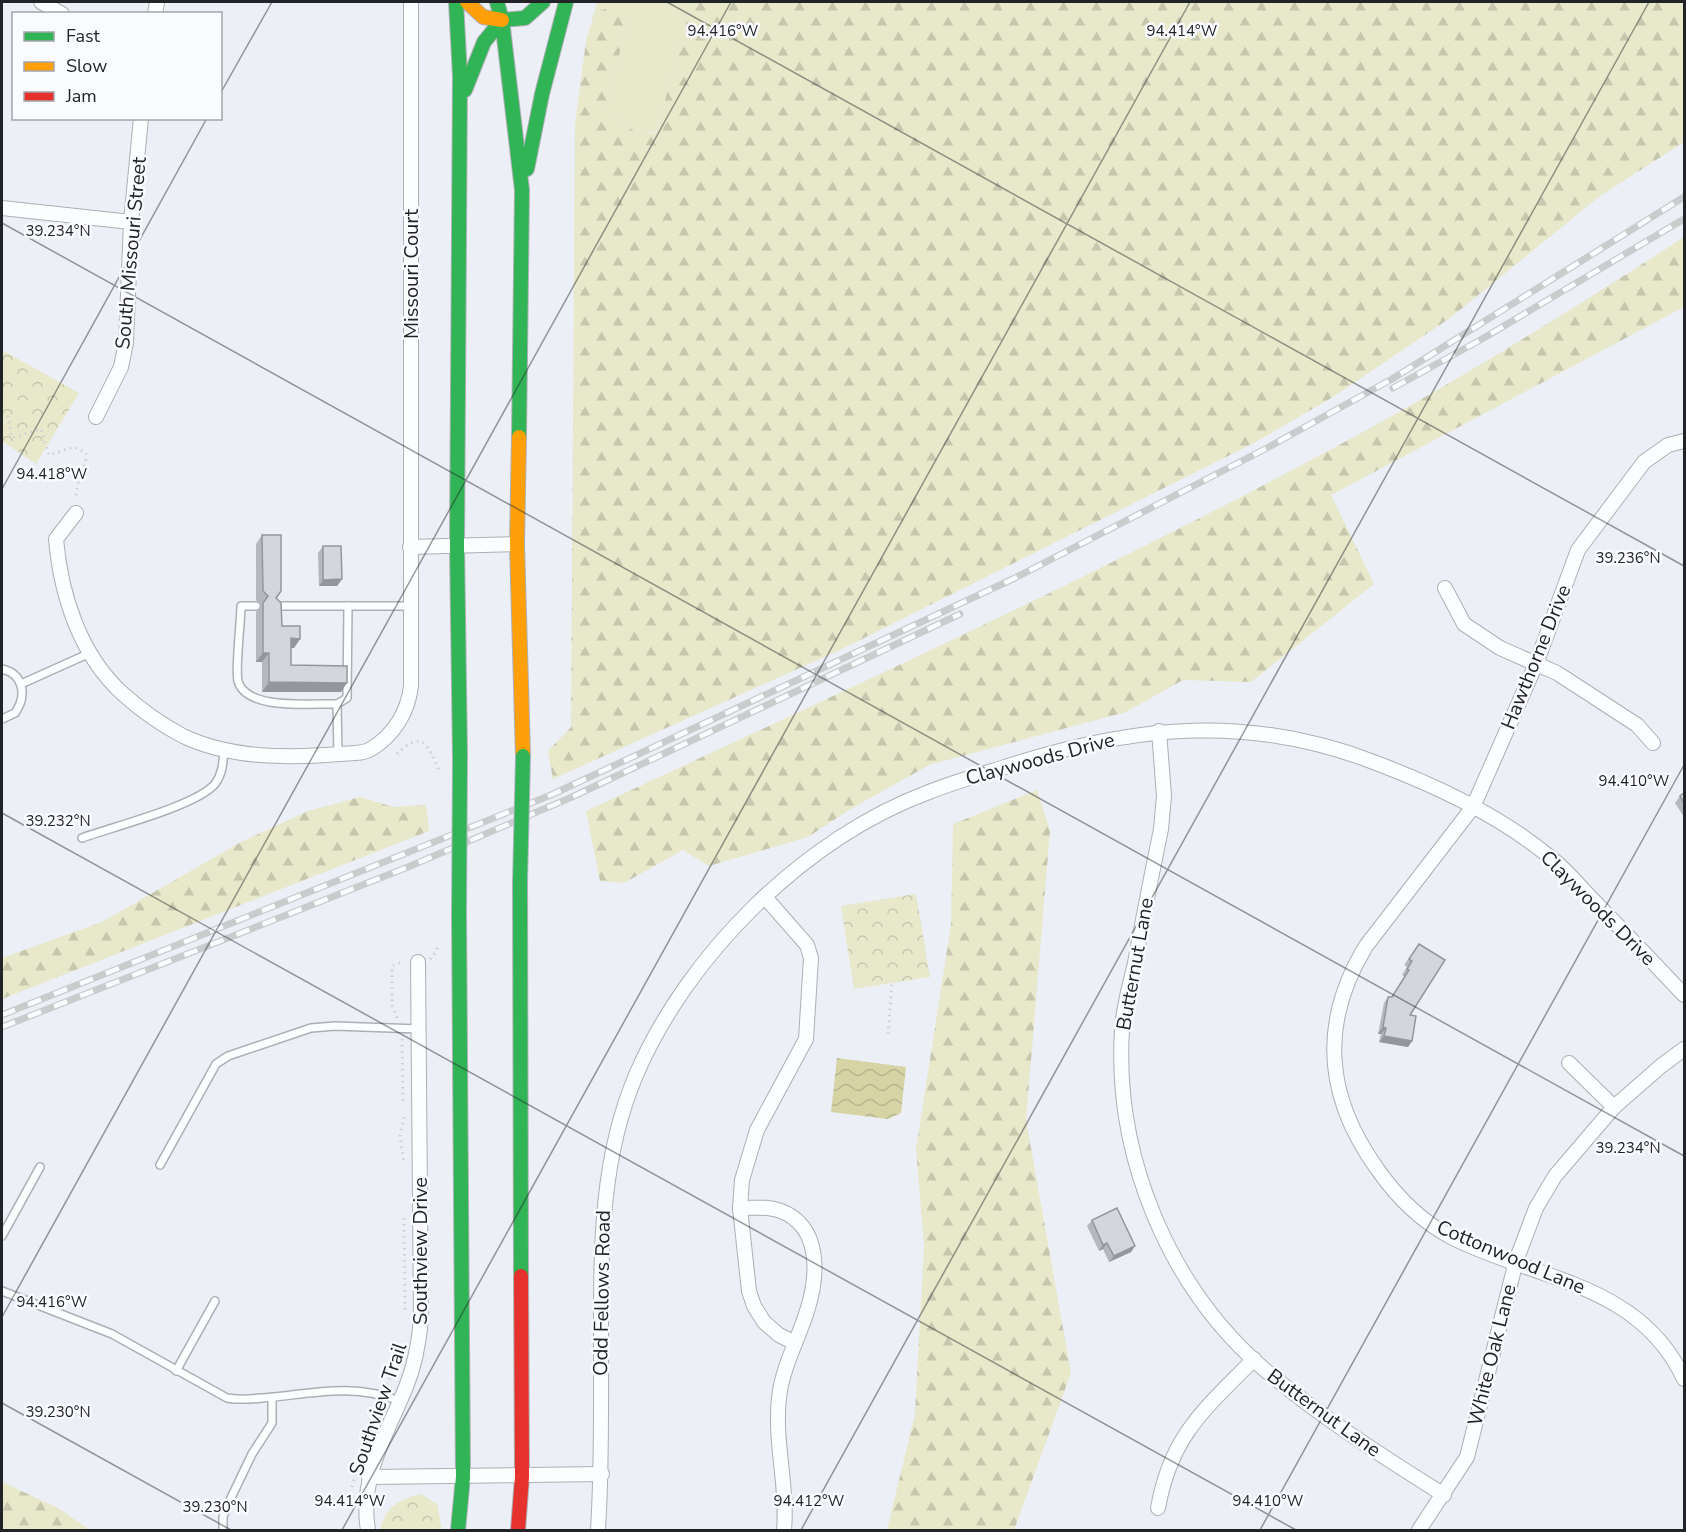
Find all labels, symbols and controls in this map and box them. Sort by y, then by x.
legend [12,12,222,120]
text: 94.416°W [688,21,759,41]
text: 94.414°W [1147,21,1218,41]
text: Fast [66,24,101,48]
text: Slow [66,54,107,78]
text: Jam [65,84,97,108]
street label: South Missouri Street [109,155,153,350]
street label: Missouri Court [398,208,425,339]
text: 39.234°N [25,221,91,241]
text: 94.418°W [17,464,88,484]
text: 39.236°N [1595,548,1661,568]
street label: Hawthorne Drive [1495,581,1577,733]
street label: Claywoods Drive [962,726,1118,792]
text: 94.410°W [1599,771,1670,791]
text: 39.232°N [25,811,91,831]
street label: Claywoods Drive [1534,844,1662,972]
street label: Butternut Lane [1110,895,1160,1033]
text: 39.234°N [1595,1138,1661,1158]
street label: Southview Drive [407,1177,434,1325]
street label: Odd Fellows Road [587,1210,617,1376]
street label: Cottonwood Lane [1433,1214,1589,1300]
street label: White Oak Lane [1461,1281,1523,1429]
text: 94.416°W [17,1292,88,1312]
street label: Southview Trail [343,1339,413,1479]
street label: Butternut Lane [1262,1363,1386,1463]
text: 39.230°N [25,1402,91,1422]
text: 94.414°W [315,1491,386,1511]
text: 94.412°W [774,1491,845,1511]
text: 94.410°W [1233,1491,1304,1511]
text: 39.230°N [182,1497,248,1517]

